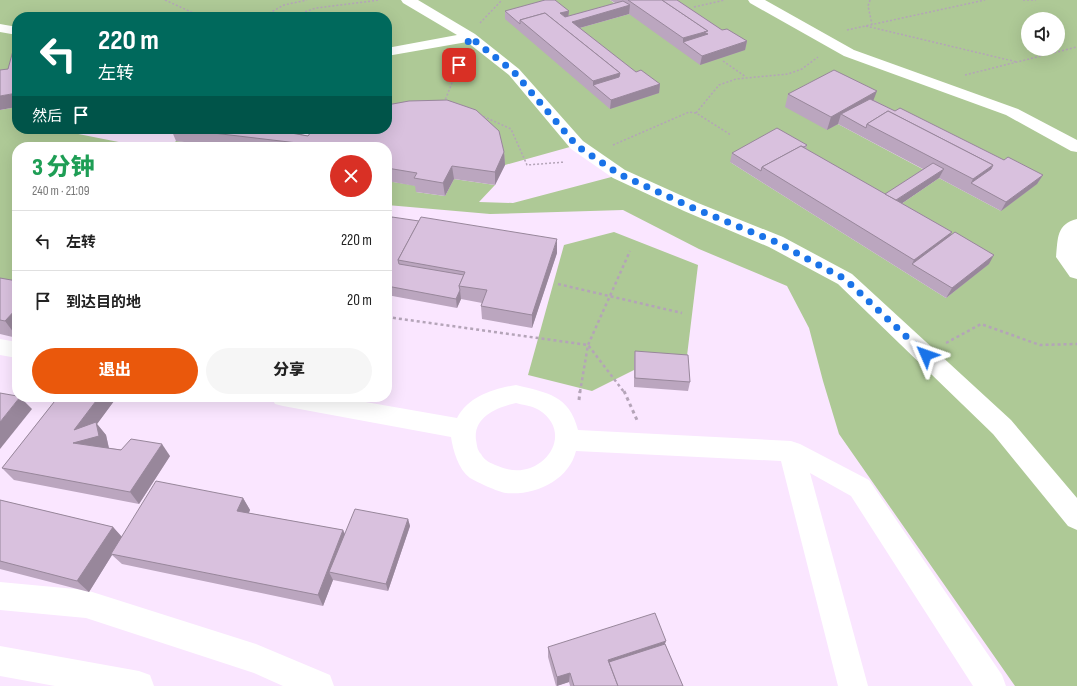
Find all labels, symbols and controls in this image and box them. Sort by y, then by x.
map controls [1021,12,1065,56]
button: sound [1021,12,1065,56]
text: 220 m [98,24,159,57]
icon: left [32,28,84,80]
pin [442,48,476,82]
icon: arrive [448,54,470,76]
text: 左转 [98,63,134,84]
icon: arrive [70,104,92,126]
text: 然后 [32,107,62,126]
text: 3 分钟 [32,153,95,182]
button: close [330,155,372,197]
text: 240 m · 21:09 [32,183,90,199]
icon: left [32,230,54,252]
text: 220 m [341,231,372,250]
text: 左转 [66,233,96,252]
icon: arrive [32,290,54,312]
text: 20 m [347,291,372,310]
text: 到达目的地 [66,293,141,312]
position arrow [905,334,947,376]
button: 退出 [32,348,198,394]
button: 分享 [206,348,372,394]

